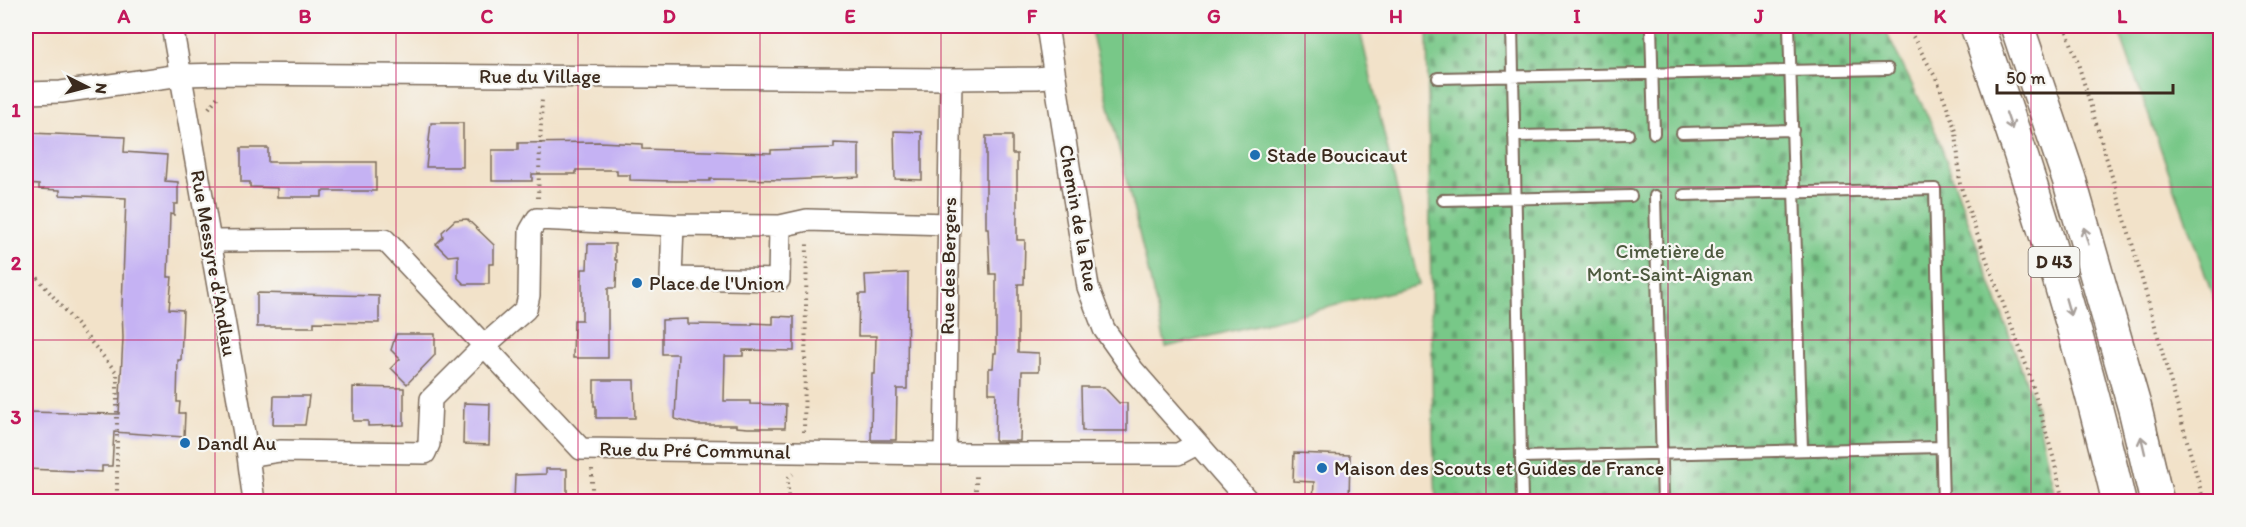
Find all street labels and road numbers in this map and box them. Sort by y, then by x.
street label: Rue du Village [479,64,601,88]
street label: Chemin de la Rue [1054,143,1104,293]
street label: Rue Messyre d'Andlau [186,168,242,358]
street label: Rue des Bergers [935,197,961,335]
road number: D 43 [2028,247,2080,277]
street label: Rue du Pré Communal [599,436,791,464]

